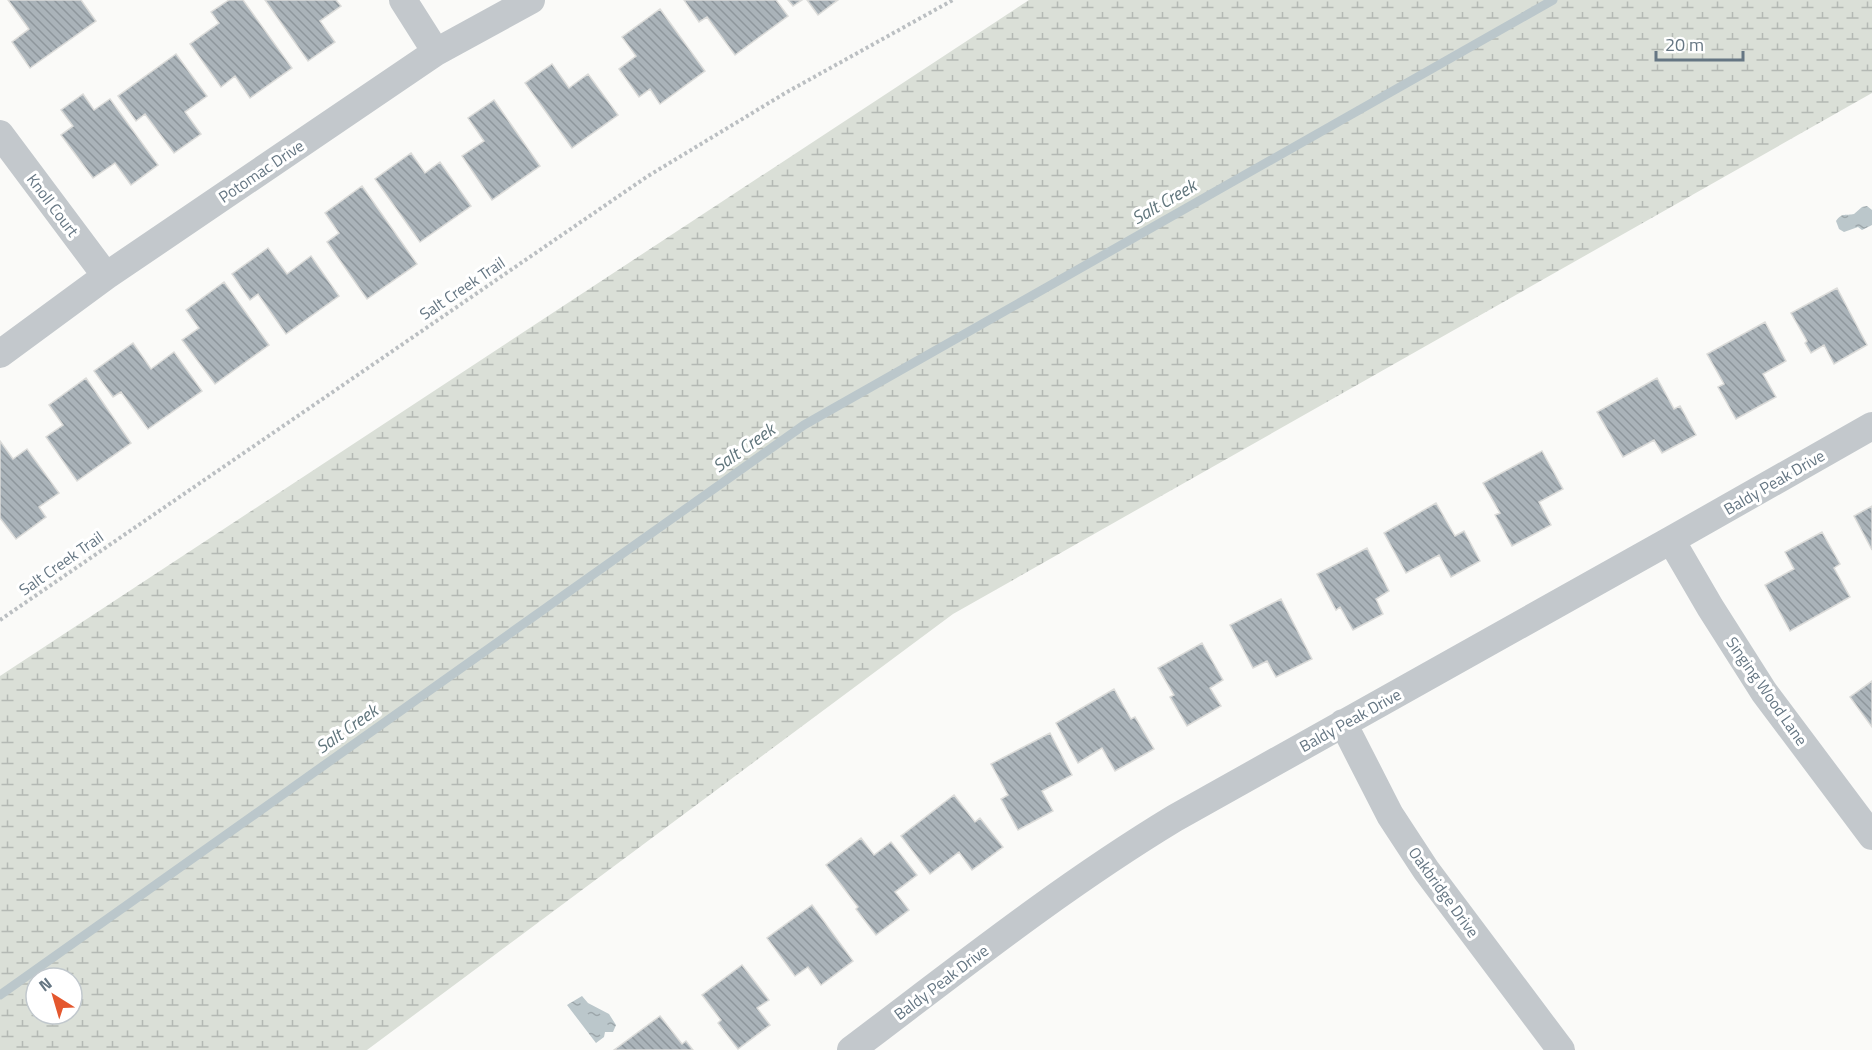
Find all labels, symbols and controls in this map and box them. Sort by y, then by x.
scale bar [1656,24,1743,62]
text: 20 m [1665,31,1704,58]
street label: Potomac Drive [213,133,309,209]
street label: Knoll Court [21,168,85,242]
water label: Salt Creek [1126,171,1203,231]
street label: Salt Creek Trail [414,250,510,326]
water label: Salt Creek [707,415,782,479]
street label: Baldy Peak Drive [1719,443,1829,521]
street label: Salt Creek Trail [14,525,108,601]
street label: Singing Wood Lane [1720,632,1814,750]
street label: Baldy Peak Drive [1295,682,1405,758]
water label: Salt Creek [310,696,385,760]
street label: Oakbridge Drive [1403,842,1485,942]
street label: Baldy Peak Drive [889,938,993,1026]
north arrow [24,966,84,1026]
text: N [33,971,57,997]

